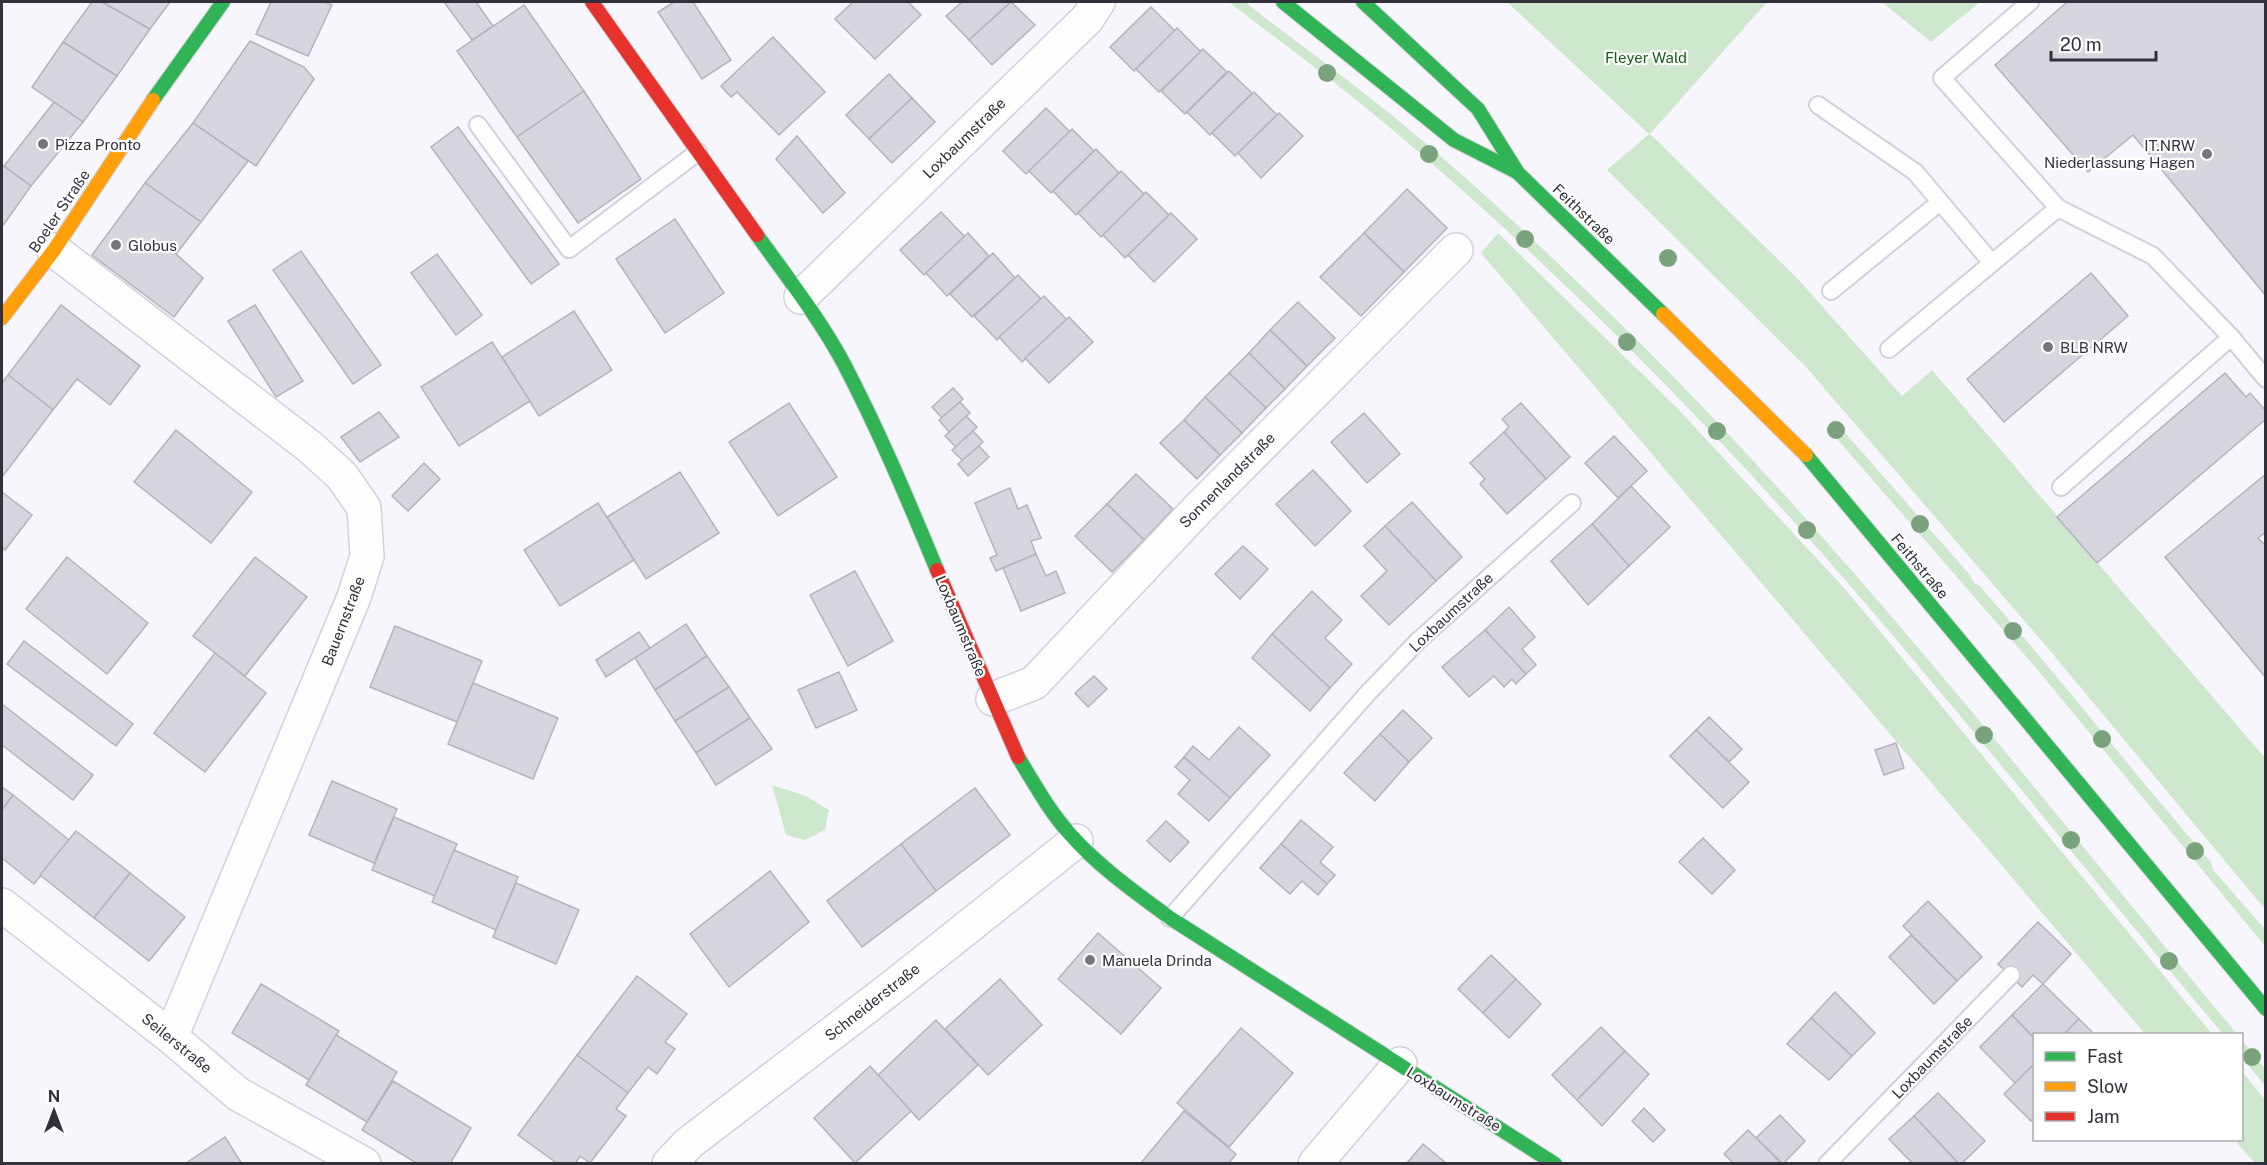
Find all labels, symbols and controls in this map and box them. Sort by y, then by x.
scale bar [2051,24,2156,62]
text: 20 m [2060,34,2102,55]
park label: Fleyer Wald [1605,49,1687,66]
street label: Loxbaumstraße [919,94,1009,182]
place label: Pizza Pronto [55,136,141,153]
marker: Pizza Pronto [36,137,50,151]
place label: IT.NRW Niederlassung Hagen [2044,137,2195,171]
marker: IT.NRW Niederlassung Hagen [2200,147,2214,161]
street label: Boeler Straße [25,166,93,256]
street label: Feithstraße [1549,180,1619,248]
place label: Globus [128,237,177,254]
marker: Globus [109,238,123,252]
place label: BLB NRW [2060,339,2128,356]
marker: BLB NRW [2041,340,2055,354]
street label: Sonnenlandstraße [1176,429,1278,531]
street label: Feithstraße [1888,530,1952,602]
street label: Loxbaumstraße [1406,569,1496,655]
street label: Loxbaumstraße [932,573,990,679]
street label: Bauernstraße [318,574,368,668]
place label: Manuela Drinda [1102,952,1212,969]
marker: Manuela Drinda [1083,953,1097,967]
street label: Schneiderstraße [821,960,923,1044]
street label: Seilerstraße [138,1010,216,1076]
street label: Loxbaumstraße [1888,1012,1976,1102]
legend [2033,1033,2243,1141]
text: Fast [2087,1046,2123,1067]
street label: Loxbaumstraße [1404,1063,1504,1135]
text: Slow [2087,1076,2128,1097]
north arrow [24,1081,84,1141]
text: N [48,1087,60,1106]
text: Jam [2087,1106,2120,1127]

